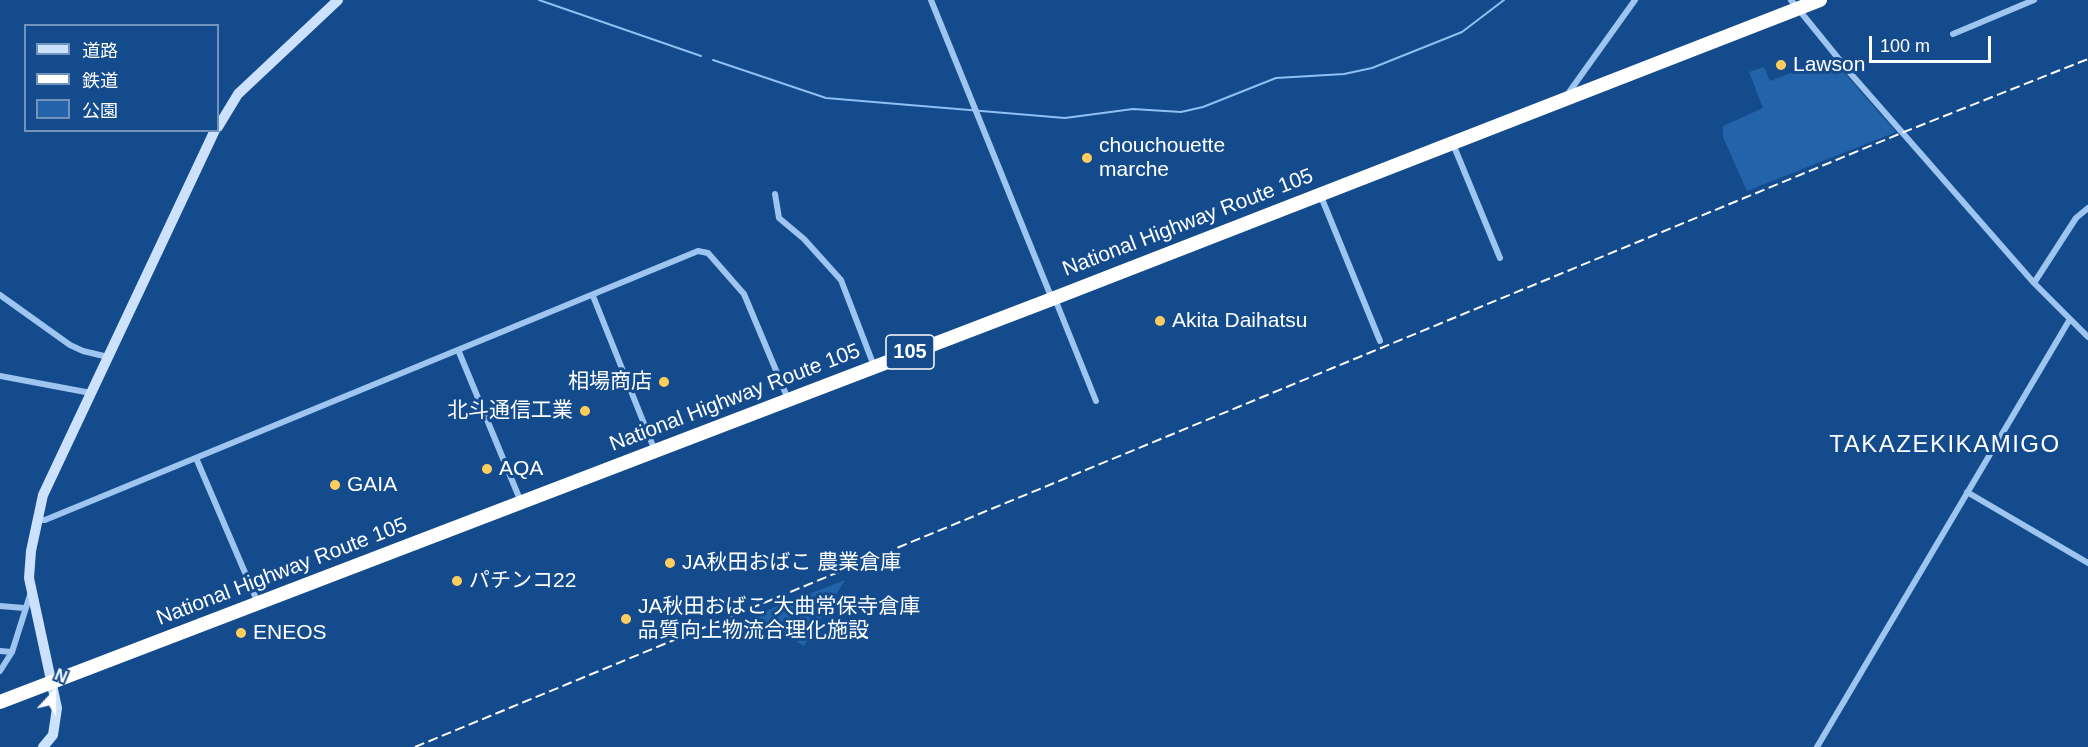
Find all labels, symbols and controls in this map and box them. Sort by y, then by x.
legend [24,24,219,132]
scale bar [1872,24,1994,62]
text: 100 m [1880,36,1930,56]
text: 道路 [82,41,118,61]
place label: Lawson [1793,52,1865,78]
marker: Lawson [1774,58,1788,72]
text: 鉄道 [82,71,118,91]
text: 公園 [82,101,118,121]
place label: chouchouette marche [1099,133,1225,183]
marker: chouchouette marche [1080,151,1094,165]
street label: National Highway Route 105 [1059,164,1317,282]
place label: Akita Daihatsu [1172,308,1307,334]
marker: Akita Daihatsu [1153,314,1167,328]
road number: 105 [886,335,934,369]
street label: National Highway Route 105 [606,339,864,457]
place label: 相場商店 [568,369,652,395]
marker: 相場商店 [657,375,671,389]
place label: 北斗通信工業 [447,398,573,424]
marker: 北斗通信工業 [578,404,592,418]
district label: TAKAZEKIKAMIGO [1829,431,2061,459]
place label: AQA [499,456,543,482]
marker: AQA [480,462,494,476]
place label: GAIA [347,472,397,498]
marker: GAIA [328,478,342,492]
street label: National Highway Route 105 [153,513,411,631]
place label: JA秋田おばこ 農業倉庫 [682,550,901,576]
marker: JA秋田おばこ 農業倉庫 [663,556,677,570]
place label: パチンコ22 [469,568,576,594]
marker: パチンコ22 [450,574,464,588]
place label: JA秋田おばこ 大曲常保寺倉庫 品質向上物流合理化施設 [638,594,920,644]
marker: JA秋田おばこ 大曲常保寺倉庫 品質向上物流合理化施設 [619,612,633,626]
place label: ENEOS [253,620,327,646]
marker: ENEOS [234,626,248,640]
north arrow [24,663,84,723]
text: N [52,666,69,686]

